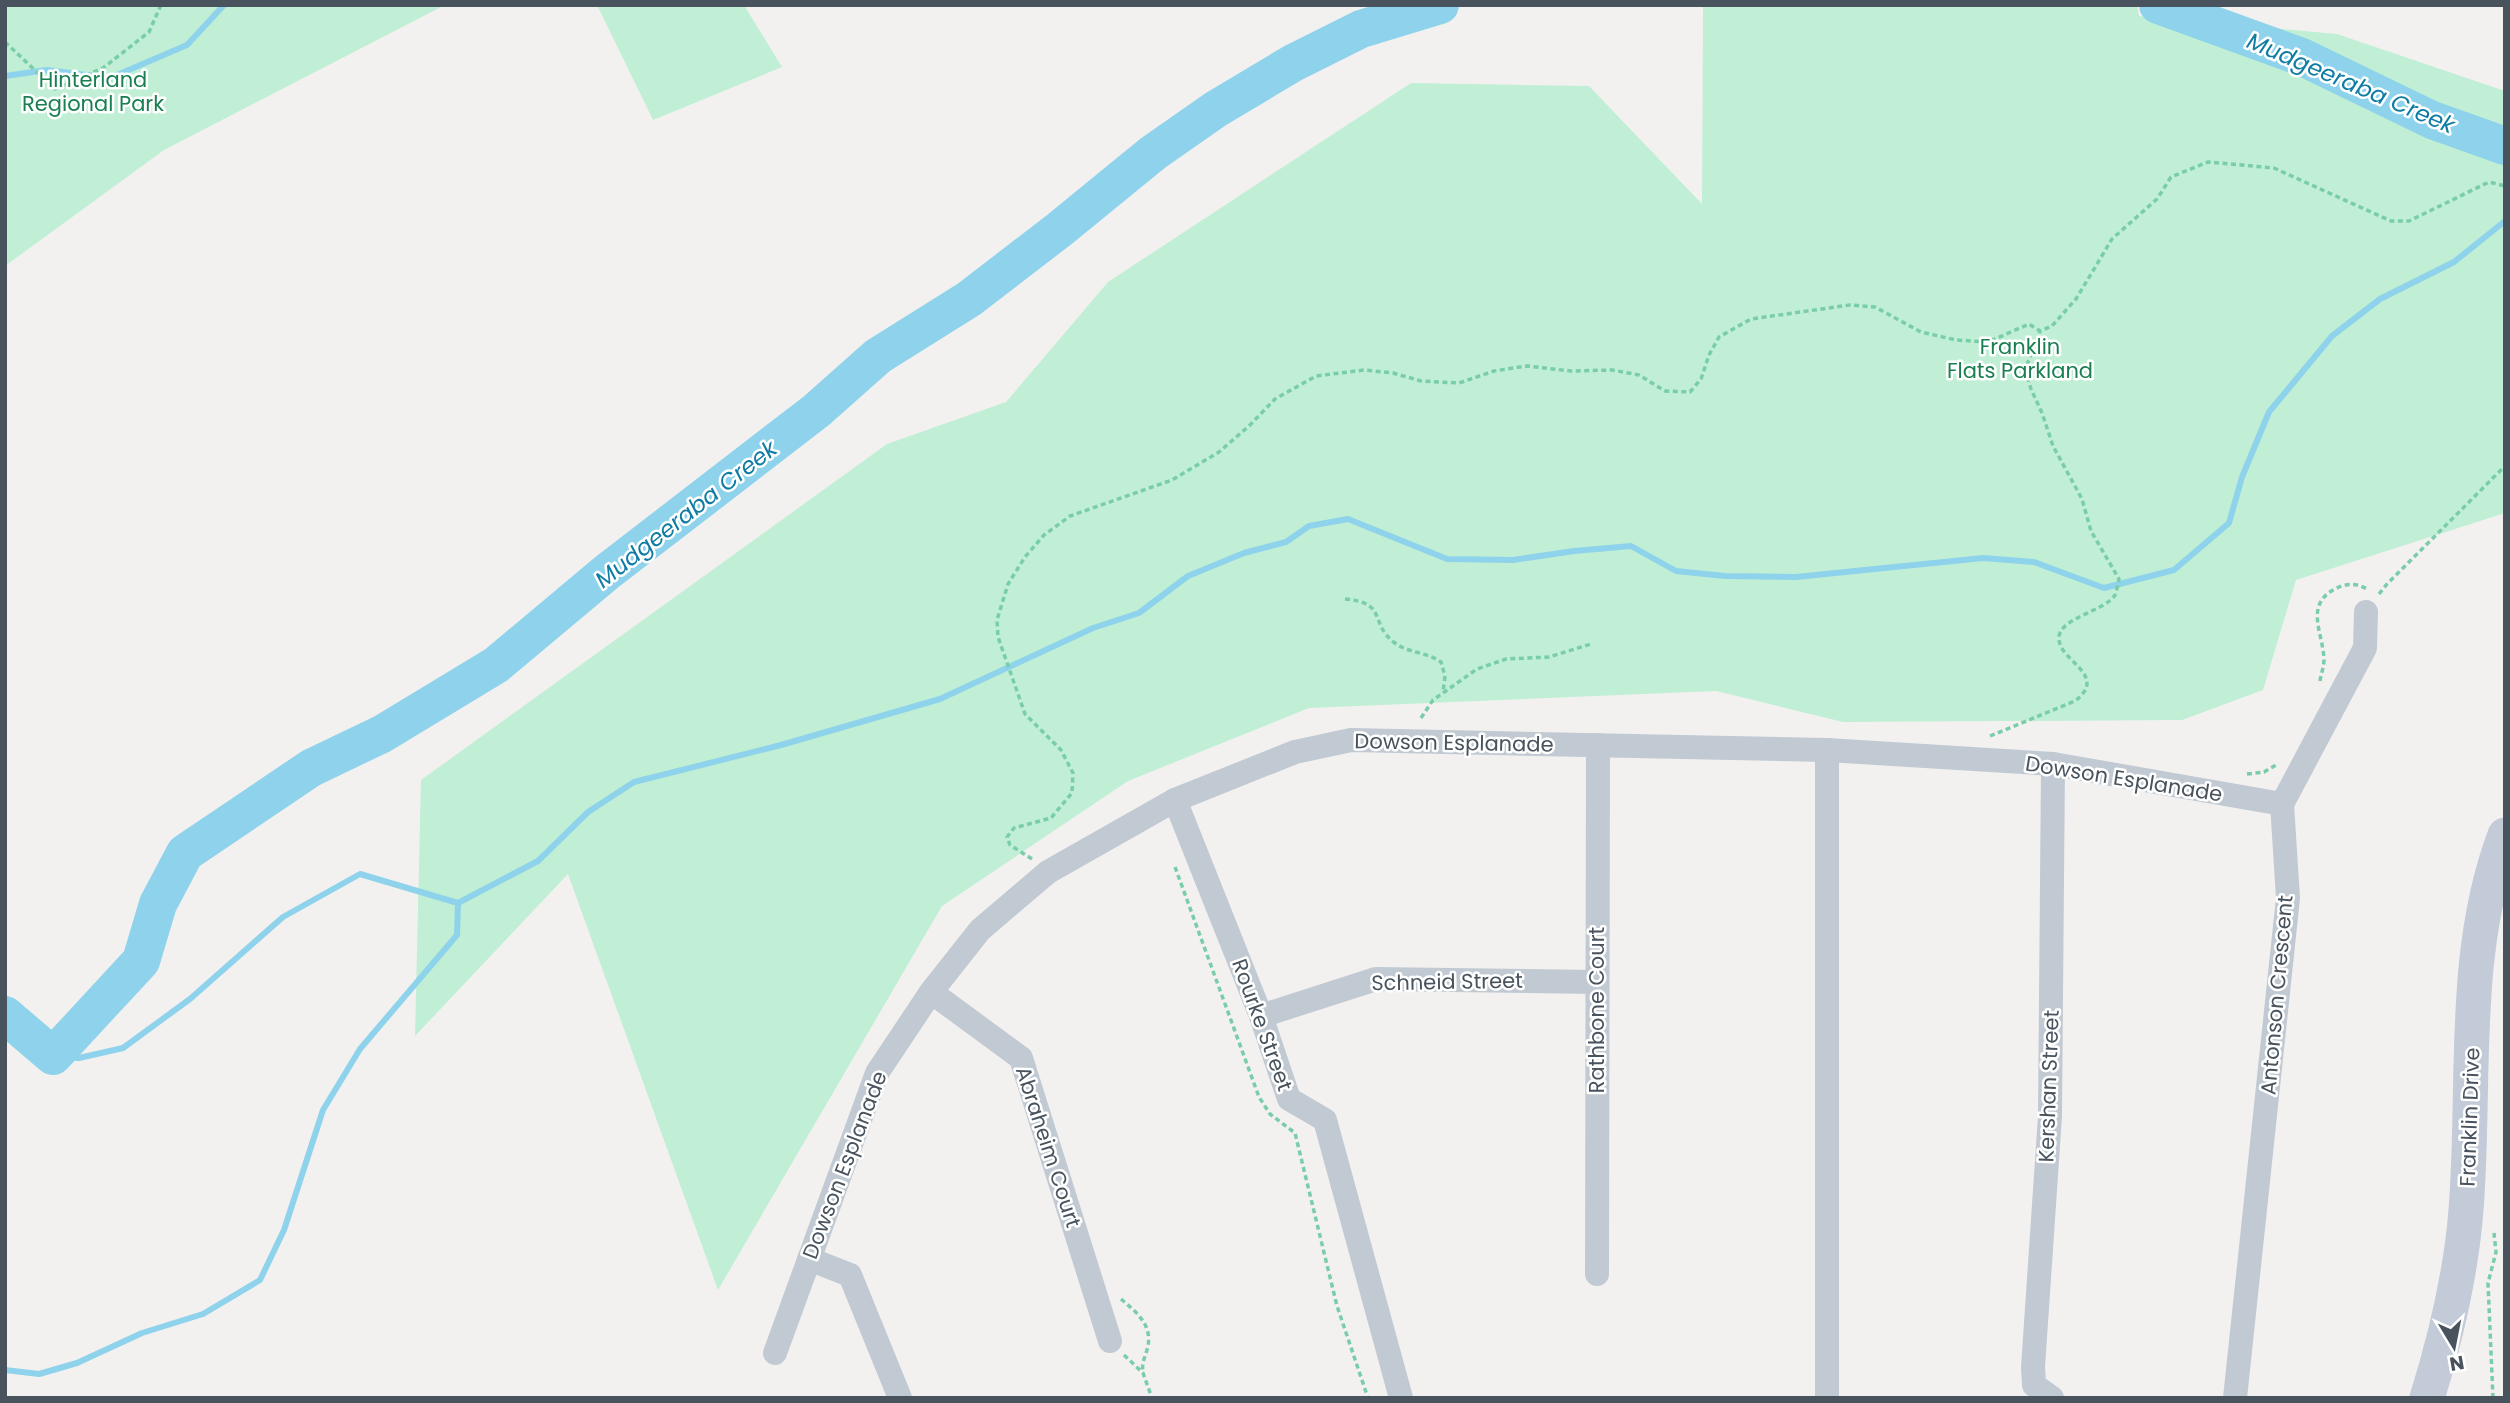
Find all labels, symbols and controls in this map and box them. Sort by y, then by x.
water label: Mudgeeraba Creek [2242,25,2461,142]
park label: Hinterland Regional Park [22,65,164,118]
park label: Franklin Flats Parkland [1947,332,2093,385]
water label: Mudgeeraba Creek [588,432,785,595]
street label: Dowson Esplanade [1354,726,1554,759]
street label: Dowson Esplanade [2023,749,2225,808]
street label: Antonson Crescent [2253,894,2300,1096]
street label: Rathbone Court [1582,927,1611,1093]
street label: Rourke Street [1225,955,1300,1095]
street label: Schneid Street [1371,966,1523,997]
street label: Kershan Street [2031,1009,2066,1163]
street label: Franklin Drive [2453,1047,2486,1187]
street label: Abraheim Court [1009,1063,1088,1231]
street label: Dowson Esplanade [795,1067,894,1263]
north arrow [2419,1312,2489,1382]
text: N [2447,1349,2466,1378]

